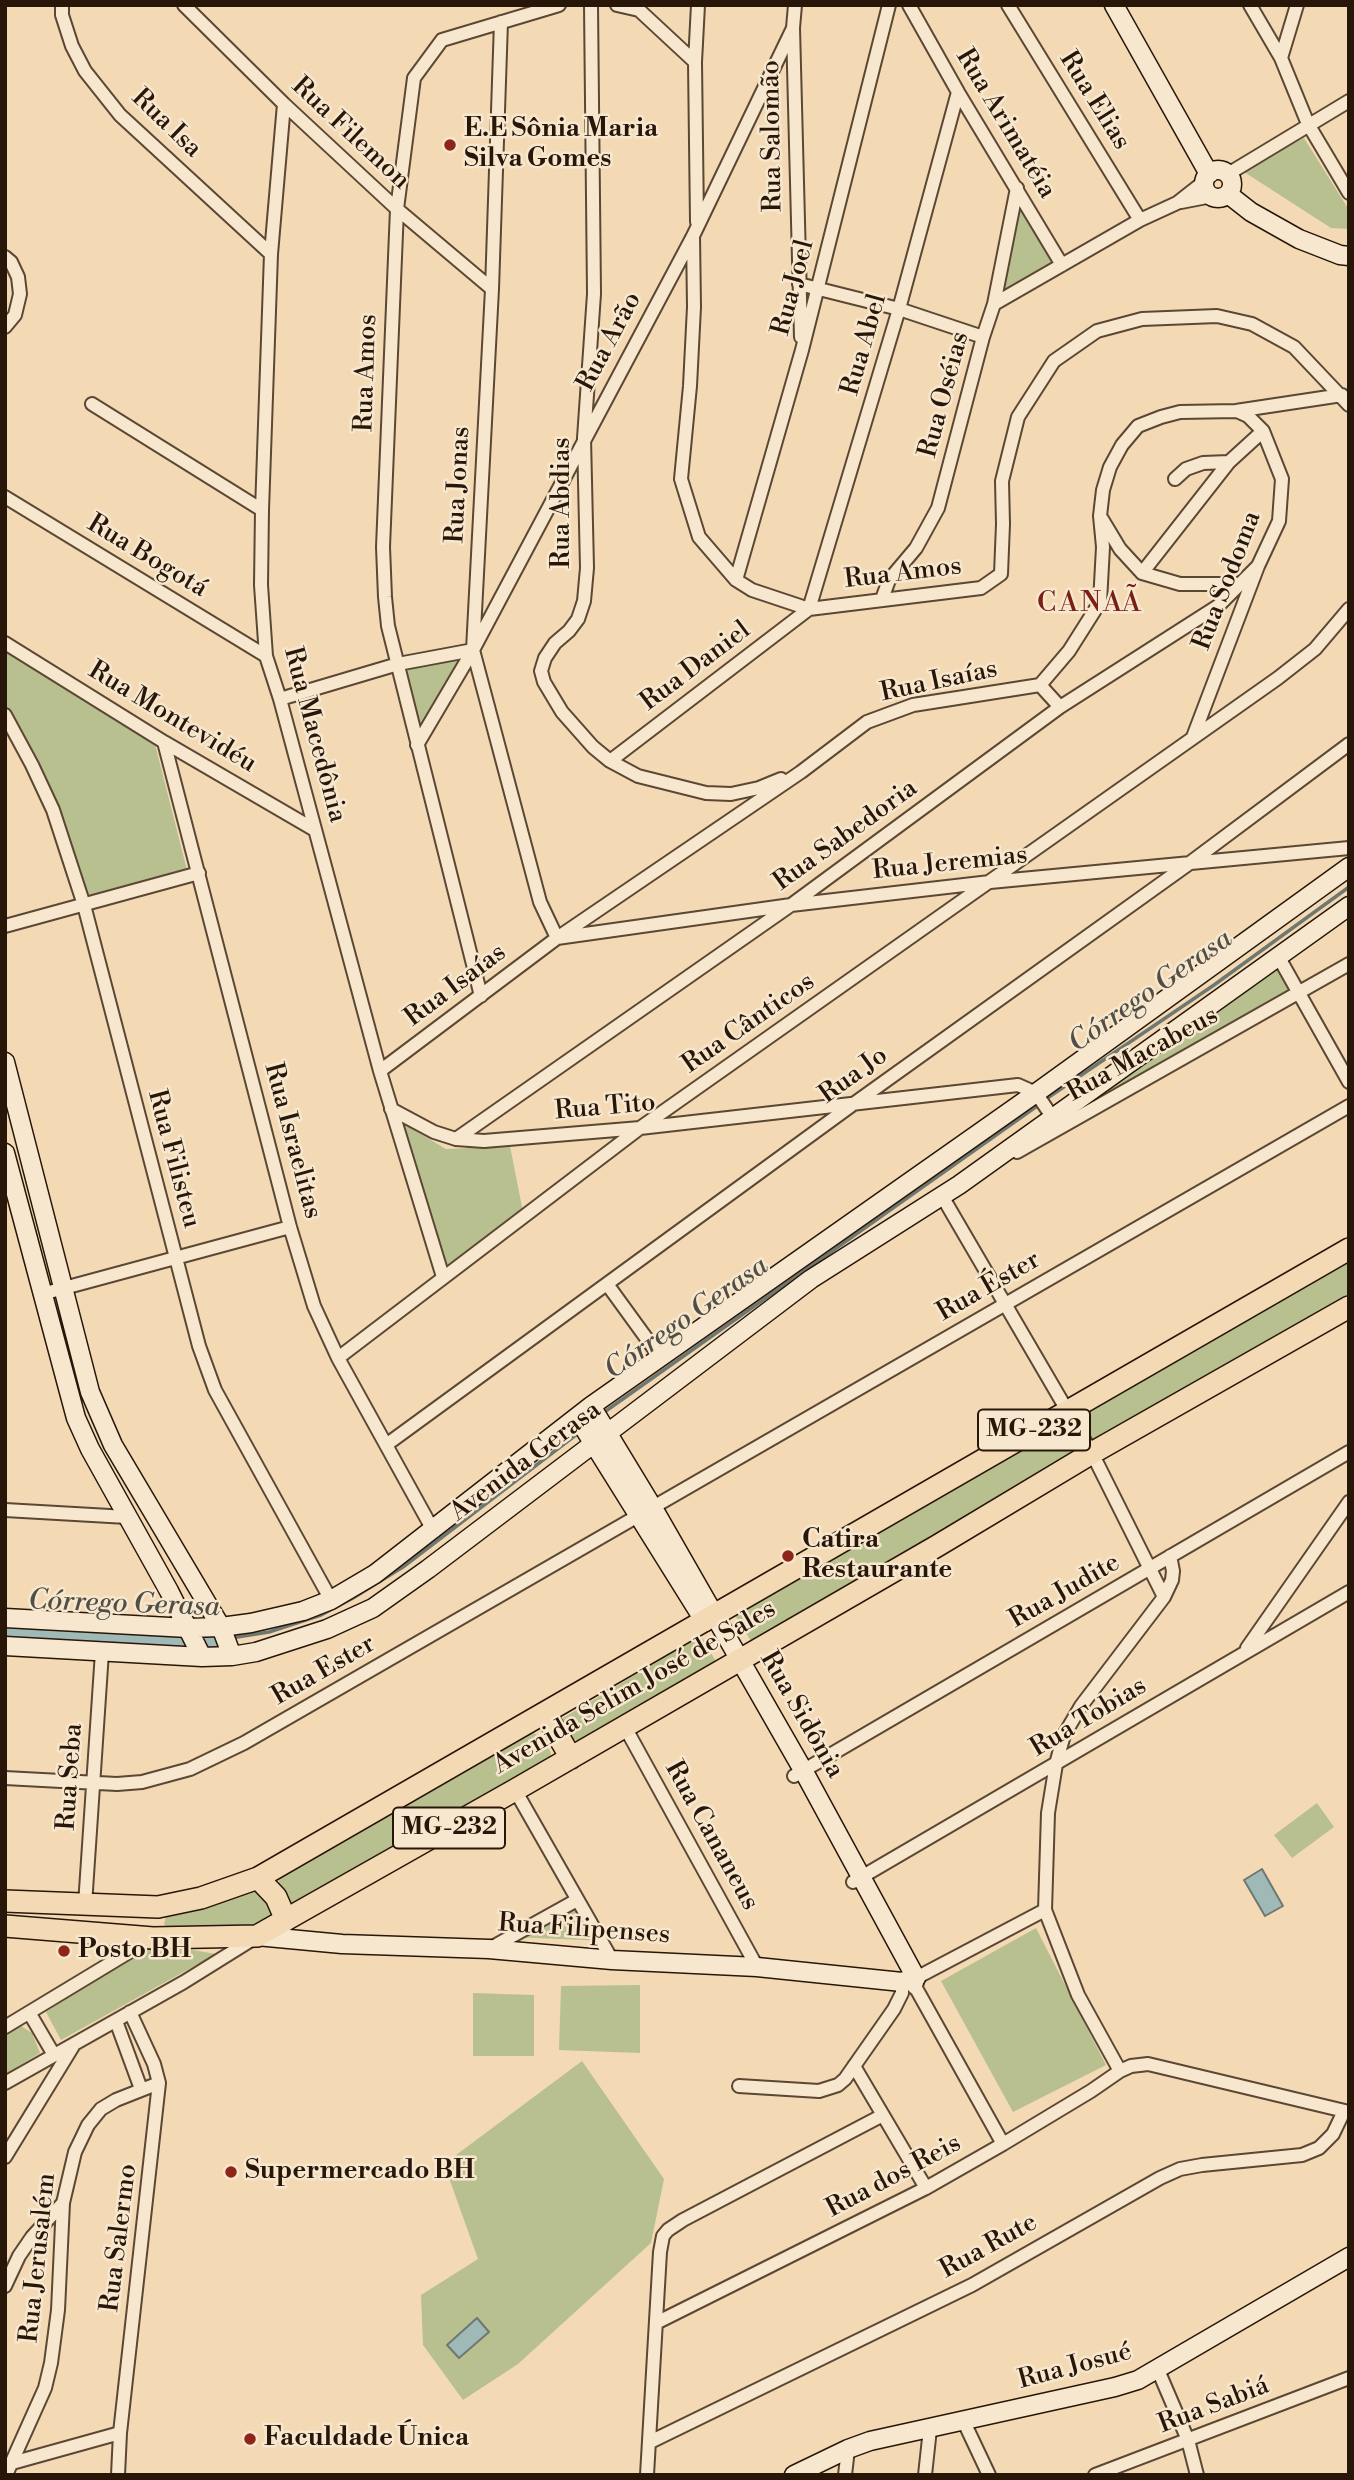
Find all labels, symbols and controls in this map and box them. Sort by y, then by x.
street label: Rua Arimatéia [948,43,1062,205]
street label: Rua Elias [1052,46,1136,156]
street label: Rua Salomão [756,60,790,212]
street label: Rua Filemon [284,71,416,197]
street label: Rua Isa [124,83,208,165]
place label: E.E Sônia Maria Silva Gomes [464,114,658,176]
marker: E.E Sônia Maria Silva Gomes [442,137,458,153]
street label: Rua Joel [766,237,822,339]
street label: Rua Arão [571,287,649,397]
street label: Rua Abel [836,291,894,399]
street label: Rua Amos [349,314,385,432]
street label: Rua Oséias [913,329,977,461]
street label: Rua Jonas [440,426,478,544]
street label: Rua Abdias [547,437,579,569]
street label: Rua Sodoma [1187,507,1269,655]
street label: Rua Bogotá [81,509,213,605]
street label: Rua Amos [843,551,963,597]
district label: CANAÃ [1038,587,1142,621]
street label: Rua Daniel [635,616,757,718]
street label: Rua Macedônia [276,644,352,826]
street label: Rua Isaías [878,654,1000,710]
street label: Rua Montevidéu [82,656,262,780]
street label: Rua Sabedoria [768,773,924,899]
street label: Rua Jeremias [871,840,1029,888]
water label: Córrego Gerasa [1063,923,1239,1061]
street label: Rua Isaías [399,938,513,1034]
street label: Rua Cânticos [677,967,821,1081]
street label: Rua Macabeus [1062,1001,1224,1109]
street label: Rua Jo [814,1041,894,1111]
street label: Rua Israelitas [256,1060,328,1222]
street label: Rua Filisteu [140,1087,206,1231]
street label: Rua Tito [553,1088,657,1128]
street label: Rua Éster [932,1245,1046,1329]
water label: Córrego Gerasa [599,1250,775,1388]
street label: Avenida Gerasa [444,1395,608,1529]
road number: MG-232 [978,1410,1090,1450]
place label: Catira Restaurante [802,1525,952,1586]
marker: Catira Restaurante [780,1548,796,1564]
street label: Rua Judite [1004,1548,1126,1636]
water label: Córrego Gerasa [28,1585,220,1625]
street label: Avenida Selim José de Sales [488,1594,782,1782]
street label: Rua Ester [267,1629,381,1713]
street label: Rua Sidônia [752,1646,850,1784]
street label: Rua Tobias [1025,1671,1153,1765]
street label: Rua Seba [52,1722,90,1832]
street label: Rua Cananeus [657,1756,765,1916]
road number: MG-232 [393,1808,505,1849]
street label: Rua Filipenses [497,1908,671,1952]
place label: Posto BH [78,1935,191,1967]
marker: Posto BH [56,1943,72,1959]
street label: Rua dos Reis [821,2128,967,2226]
place label: Supermercado BH [245,2156,475,2188]
street label: Rua Salermo [95,2162,145,2314]
marker: Supermercado BH [223,2164,239,2180]
street label: Rua Jerusalém [15,2172,63,2344]
street label: Rua Rute [935,2208,1043,2286]
street label: Rua Josué [1015,2337,1135,2397]
street label: Rua Sabiá [1154,2371,1274,2441]
place label: Faculdade Única [264,2423,469,2455]
marker: Faculdade Única [242,2431,258,2447]

